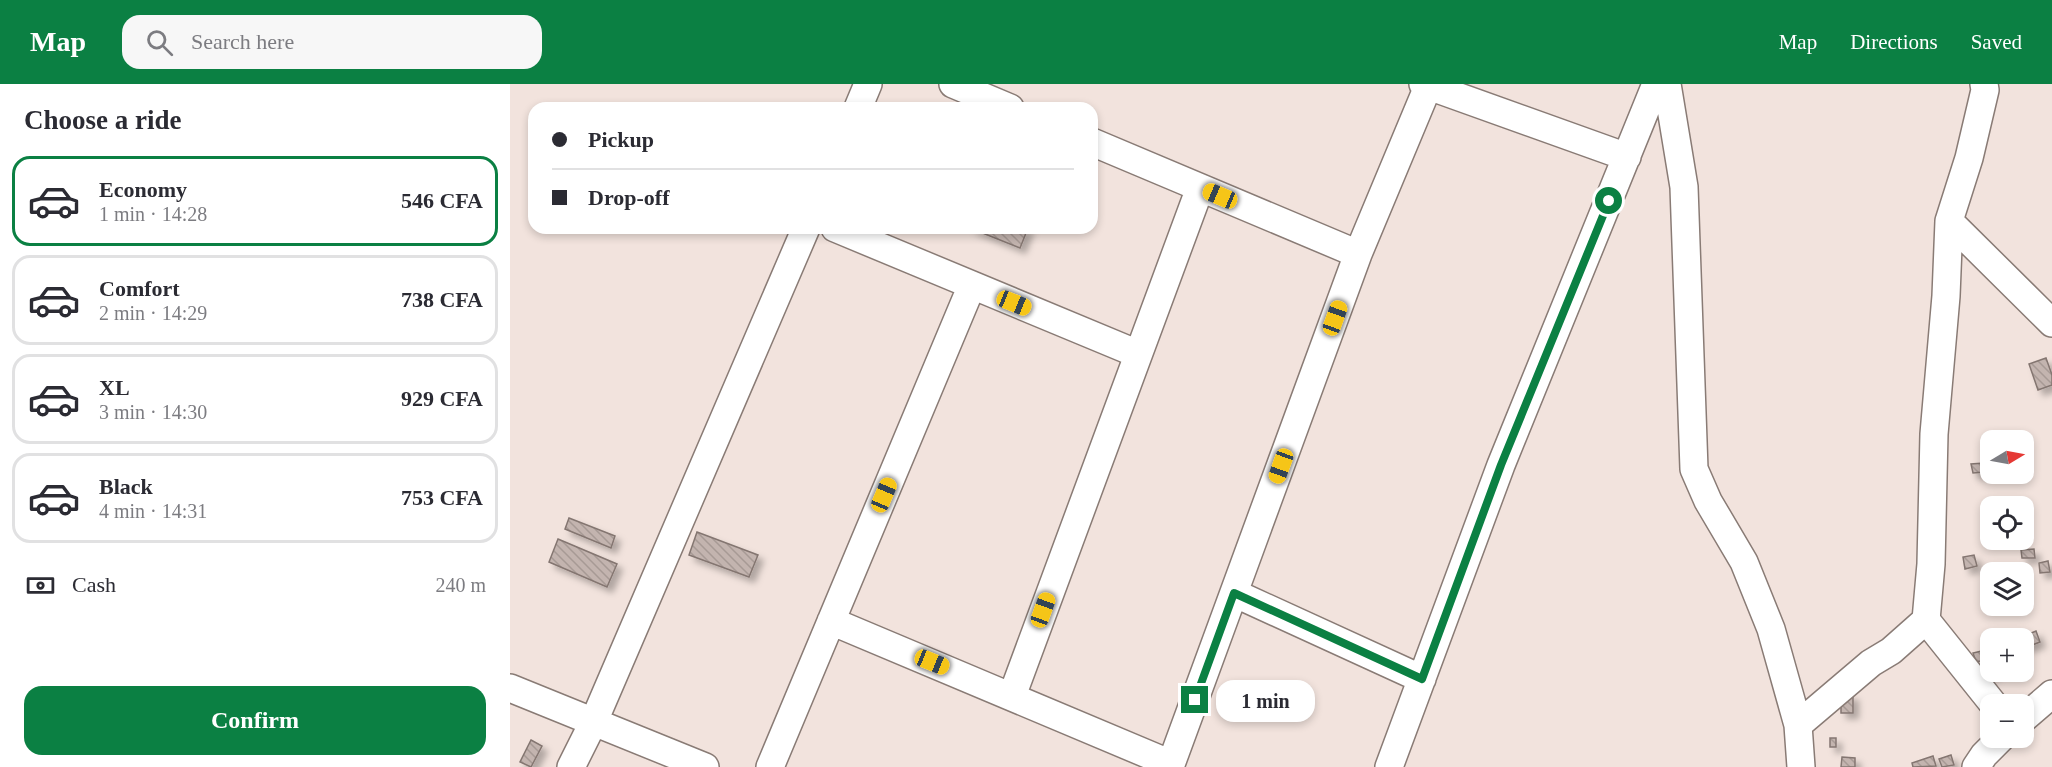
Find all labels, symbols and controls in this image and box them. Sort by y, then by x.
search box [122,15,542,69]
text: Map [30,26,86,57]
icon: search [143,26,176,59]
text: Search here [191,29,294,54]
text: Map [1779,30,1817,54]
text: Directions [1850,30,1938,54]
text: Saved [1971,30,2022,54]
text: Choose a ride [24,105,182,135]
text: Pickup [588,127,654,152]
icon: car [27,174,81,228]
text: Economy [99,177,187,202]
car [1200,181,1240,211]
text: Drop-off [588,185,669,210]
route start [1595,187,1622,214]
text: 546 CFA [401,188,483,213]
text: 1 min · 14:28 [99,203,207,225]
icon: car [27,273,81,327]
text: Comfort [99,276,180,301]
text: 738 CFA [401,287,483,312]
car [994,288,1034,318]
car [1320,298,1350,338]
text: 2 min · 14:29 [99,302,207,324]
icon: car [27,372,81,426]
text: XL [99,375,130,400]
text: 929 CFA [401,386,483,411]
text: 3 min · 14:30 [99,401,207,423]
north arrow [1980,430,2034,484]
map controls [1980,430,2034,748]
car [1266,446,1296,486]
icon: car [27,471,81,525]
text: Black [99,474,153,499]
car [869,475,899,515]
text: 753 CFA [401,485,483,510]
button: locate [1980,496,2034,550]
text: 4 min · 14:31 [99,500,207,522]
button: layers [1980,562,2034,616]
icon: cash [24,569,57,602]
text: Cash [72,572,116,597]
text: 240 m [435,574,486,596]
car [1028,590,1058,630]
button: + [1980,628,2034,682]
car [912,647,952,677]
callout: 1 min [1216,679,1315,721]
button: Confirm [24,686,486,755]
route end [1181,686,1208,713]
text: 1 min [1241,690,1290,712]
button: − [1980,694,2034,748]

